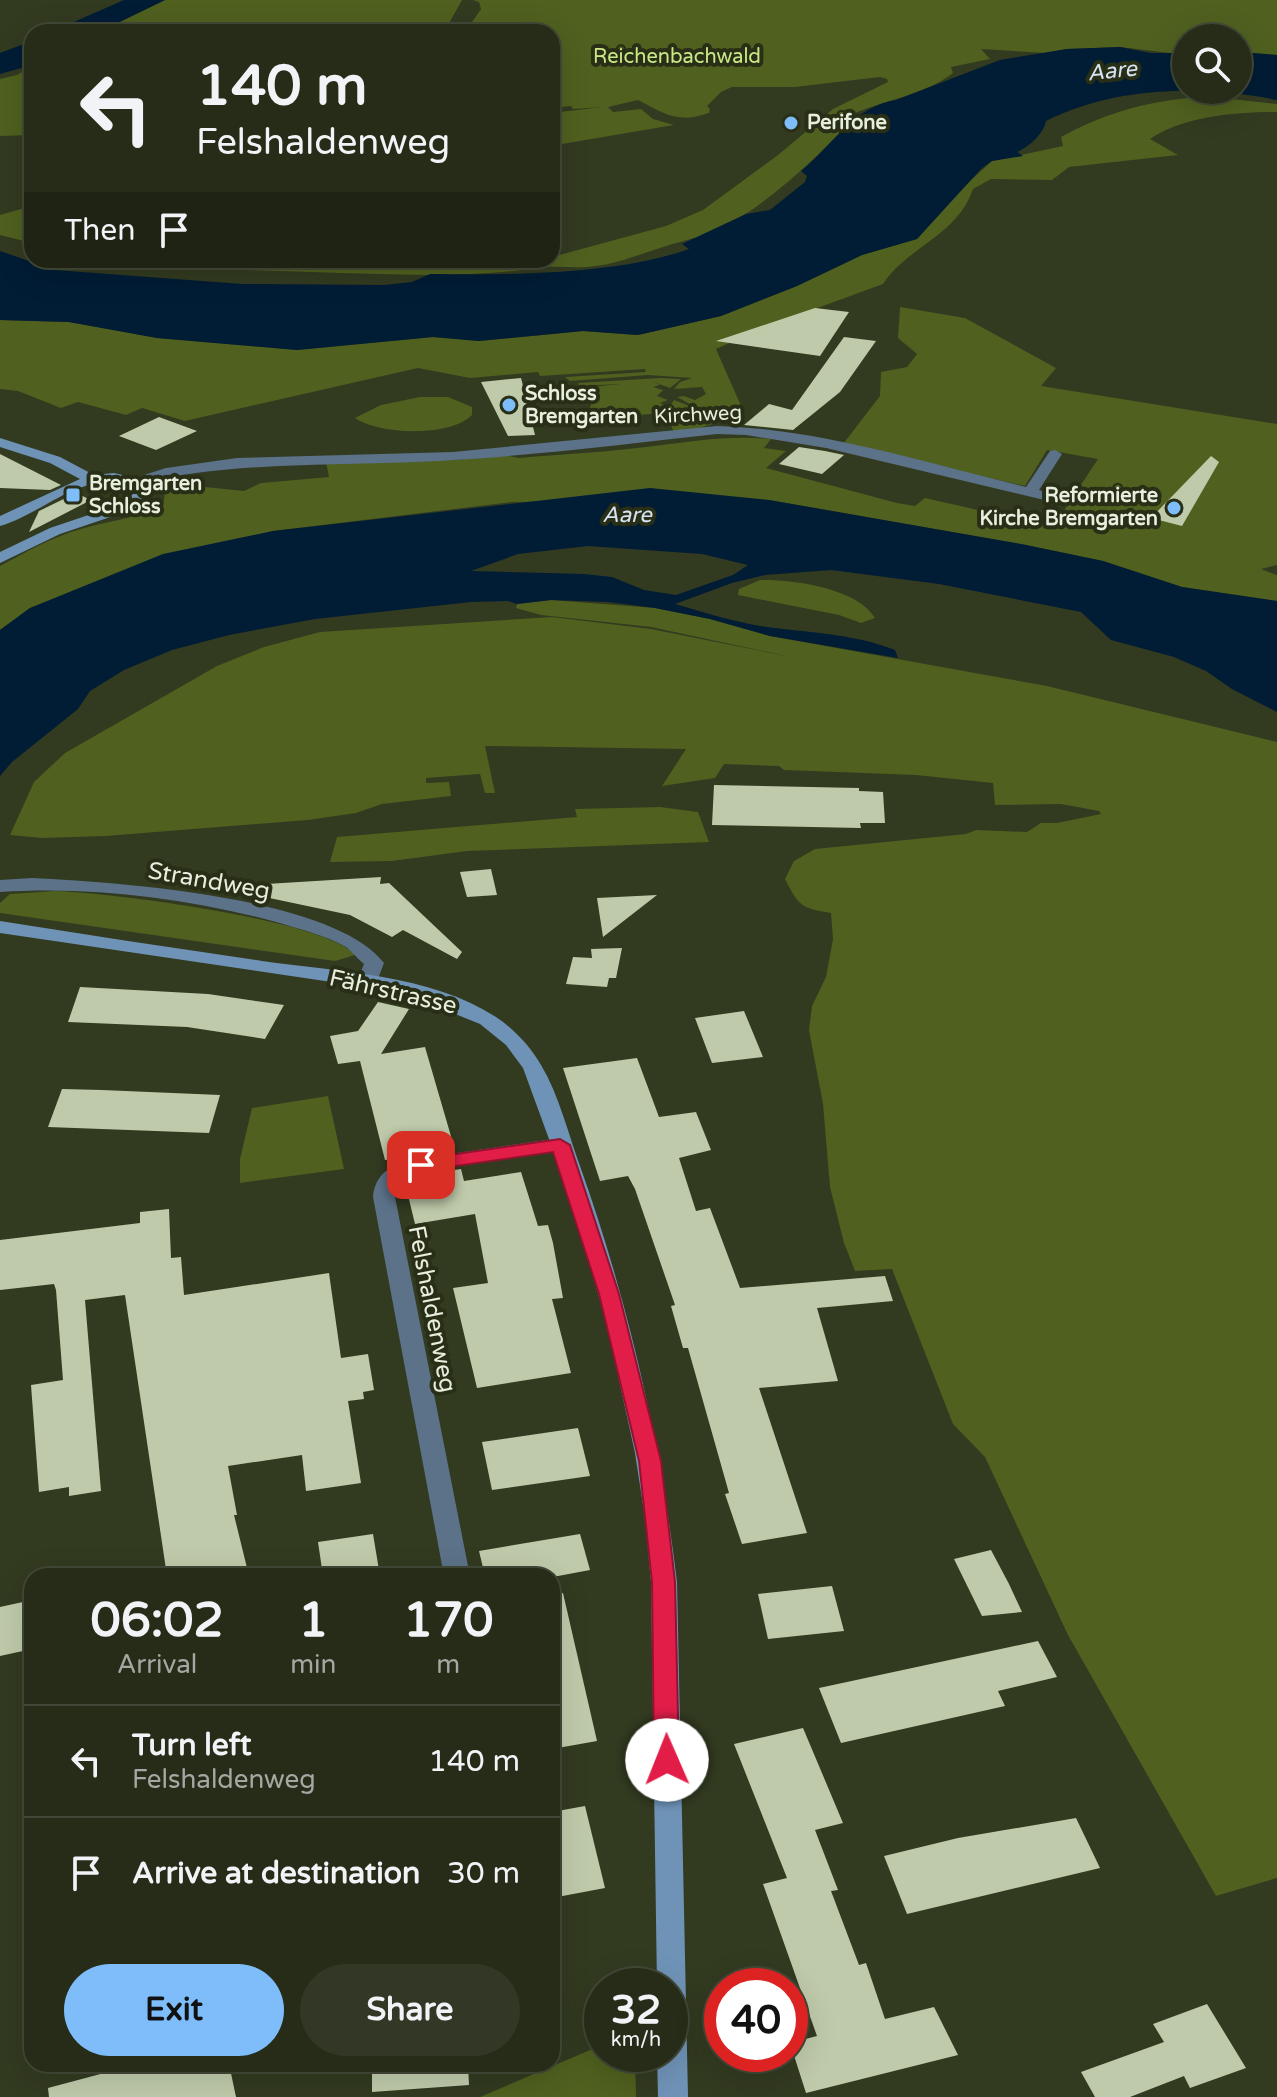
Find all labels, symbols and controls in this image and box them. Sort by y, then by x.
map controls [1172,24,1252,104]
button: search [1172,24,1252,104]
park label: Reichenbachwald [593,45,761,69]
text: 140 m [196,53,367,120]
water label: Aare [1086,55,1139,87]
icon: left [64,56,168,160]
place label: Perifone [807,111,887,135]
marker: Perifone [782,114,800,132]
text: Felshaldenweg [196,121,450,164]
icon: arrive [152,208,196,252]
text: Then [64,212,136,249]
place label: Schloss Bremgarten [525,382,638,429]
marker: Schloss Bremgarten [500,396,518,414]
street label: Kirchweg [653,401,743,429]
place label: Bremgarten Schloss [89,472,202,519]
place label: Reformierte Kirche Bremgarten [980,484,1158,531]
marker: Bremgarten Schloss [64,486,82,504]
marker: Reformierte Kirche Bremgarten [1165,499,1183,517]
water label: Aare [602,502,653,528]
street label: Strandweg [146,856,272,906]
street label: Fährstrasse [326,963,460,1021]
pin [387,1131,455,1199]
icon: arrive [399,1143,443,1187]
street label: Felshaldenweg [402,1223,462,1395]
text: 06:02 [91,1592,224,1650]
text: 1 [298,1592,328,1650]
text: 170 [403,1592,493,1650]
text: Arrival [117,1649,197,1680]
text: min [290,1649,336,1680]
text: m [436,1649,460,1680]
position arrow [625,1718,709,1802]
text: Turn left [132,1727,251,1764]
icon: left [64,1739,108,1783]
text: 140 m [428,1743,520,1780]
text: Felshaldenweg [132,1764,316,1795]
icon: arrive [64,1851,108,1895]
text: Arrive at destination [132,1855,420,1892]
text: 30 m [447,1855,520,1892]
button: Exit [64,1964,284,2056]
button: Share [300,1964,520,2056]
speed limit sign: 40 [704,1968,808,2072]
text: 32 [611,1986,661,2034]
text: km/h [611,2028,661,2052]

